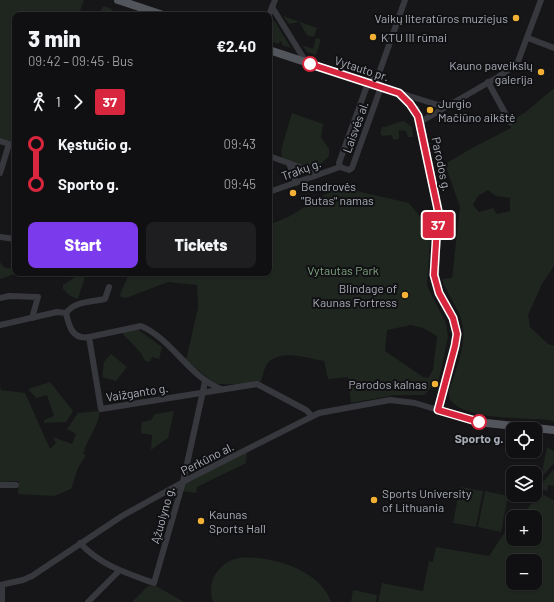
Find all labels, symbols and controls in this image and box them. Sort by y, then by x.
place label: Vaikų literatūros muziejus [374,11,508,25]
marker: Vaikų literatūros muziejus [511,13,521,23]
text: 3 min [28,25,81,51]
place label: KTU III rūmai [381,30,447,44]
marker: KTU III rūmai [368,32,378,42]
text: €2.40 [216,37,256,55]
text: 09:42 – 09:45 · Bus [28,53,133,69]
street label: Vytauto pr. [333,53,391,83]
unlabelled marker [302,56,318,72]
place label: Kauno paveikslų galerija [449,58,533,86]
marker: Kauno paveikslų galerija [536,67,546,77]
icon: walk [28,91,50,113]
icon: forward [67,91,89,113]
text: 37 [103,93,117,110]
text: 1 [56,94,61,110]
place label: Jurgio Mačiūno aikštė [438,96,515,124]
street label: Laisvės al. [339,99,371,155]
marker: Jurgio Mačiūno aikštė [425,105,435,115]
text: Kęstučio g. [58,135,132,153]
text: 09:43 [224,136,256,152]
street label: Parodos g. [429,136,455,192]
street label: Trakų g. [279,155,323,183]
text: Sporto g. [58,175,119,193]
text: 09:45 [224,176,256,192]
place label: Bendrovės "Butas" namas [301,179,374,207]
marker: Bendrovės "Butas" namas [288,188,298,198]
line badge: 37 [420,212,456,238]
text: 37 [431,216,445,233]
button: Start [28,222,138,268]
button: Tickets [146,222,256,268]
park label: Vytautas Park [307,263,379,277]
place label: Blindage of Kaunas Fortress [313,281,397,309]
marker: Blindage of Kaunas Fortress [400,290,410,300]
place label: Parodos kalnas [349,377,427,391]
marker: Parodos kalnas [430,379,440,389]
street label: Vaižganto g. [105,380,169,404]
marker: Sporto g. [471,414,487,430]
map controls [506,422,542,590]
button: locate [506,422,542,458]
place label: Sporto g. [455,431,503,445]
street label: Perkūno al. [178,439,236,477]
button: layers [506,466,542,502]
street label: Ąžuolyno g. [147,485,177,545]
place label: Sports University of Lithuania [382,486,472,514]
marker: Sports University of Lithuania [369,495,379,505]
place label: Kaunas Sports Hall [209,507,266,535]
button: + [506,510,542,546]
marker: Kaunas Sports Hall [196,516,206,526]
button: − [506,554,542,590]

